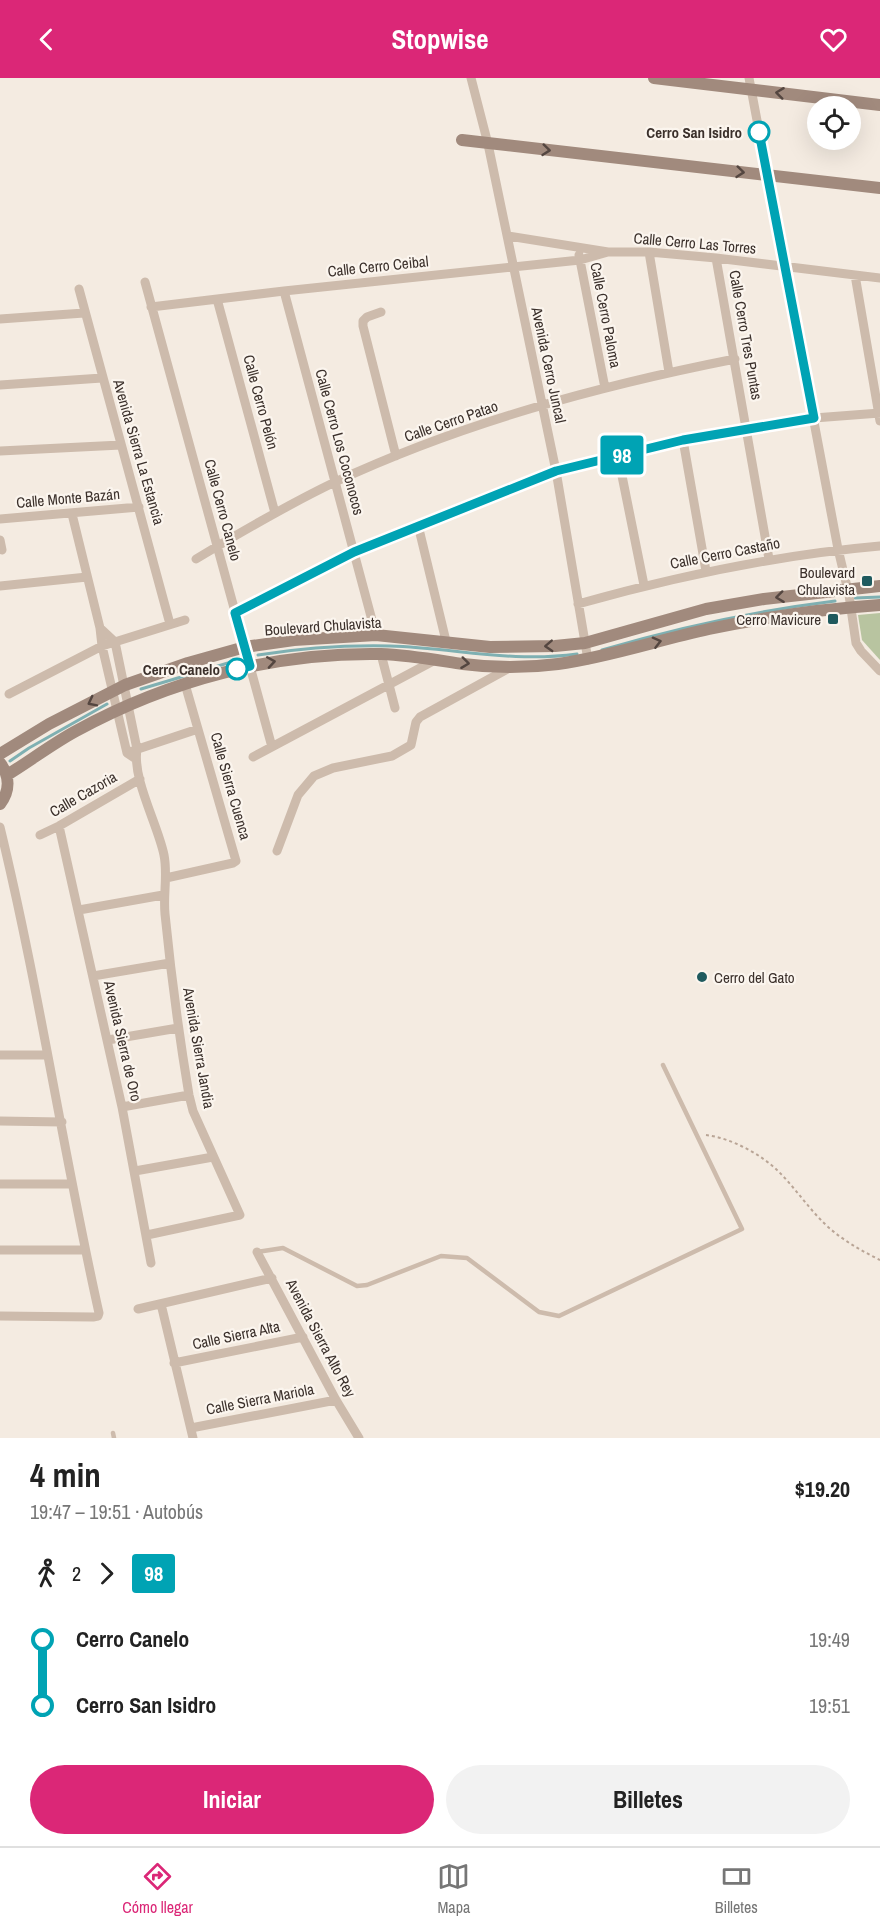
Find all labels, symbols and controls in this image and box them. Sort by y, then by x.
text: Stopwise [391,21,489,57]
icon: back [30,23,63,56]
icon: heart [817,23,850,56]
one-way arrow [776,87,785,100]
map controls [807,96,861,150]
button: locate [807,96,861,150]
marker: Cerro San Isidro [748,121,770,143]
place label: Cerro San Isidro [646,122,742,143]
one-way arrow [542,144,551,156]
one-way arrow [736,165,745,178]
street label: Calle Cerro Las Torres [633,227,757,259]
street label: Calle Cerro Ceibal [327,250,429,282]
street label: Calle Cerro Paloma [585,260,627,370]
street label: Calle Cerro Tres Puntas [724,269,768,401]
street label: Avenida Cerro Juncal [526,304,572,425]
street label: Calle Cerro Pelón [238,352,284,452]
street label: Calle Cerro Los Coconocos [310,367,370,517]
street label: Avenida Sierra La Estancia [108,376,170,527]
street label: Calle Cerro Patao [401,395,501,447]
line badge: 98 [595,436,649,475]
text: 98 [612,441,632,470]
street label: Calle Cerro Canelo [199,457,247,563]
street label: Calle Monte Bazán [15,483,121,513]
street label: Calle Cerro Castaño [668,532,782,574]
place label: Boulevard Chulavista [797,562,855,600]
marker: Boulevard Chulavista [860,574,874,588]
one-way arrow [776,590,785,602]
place label: Cerro Mavicure [736,609,821,630]
street label: Boulevard Chulavista [264,611,382,641]
marker: Cerro Mavicure [826,612,840,626]
one-way arrow [652,637,662,650]
one-way arrow [544,639,553,652]
one-way arrow [460,656,469,669]
one-way arrow [266,657,275,669]
marker: Cerro Canelo [226,658,248,680]
place label: Cerro Canelo [143,659,220,680]
one-way arrow [88,695,98,706]
street label: Calle Sierra Cuenca [206,730,256,842]
street label: Calle Cazoria [45,766,121,822]
place label: Cerro del Gato [714,967,795,988]
marker: Cerro del Gato [695,970,709,984]
street label: Avenida Sierra de Oro [99,978,147,1103]
street label: Avenida Sierra Jandia [178,985,220,1110]
street label: Avenida Sierra Alto Rey [280,1274,361,1402]
street label: Calle Sierra Alta [190,1315,282,1355]
street label: Calle Sierra Mariola [204,1378,316,1420]
text: 4 min [30,1453,101,1497]
text: $19.20 [795,1474,850,1504]
text: 19:47 – 19:51 · Autobús [30,1498,203,1525]
icon: walk [30,1557,63,1590]
icon: forward [90,1557,123,1590]
text: 98 [144,1559,163,1588]
text: 2 [72,1560,81,1587]
text: Cerro Canelo [76,1624,189,1654]
text: 19:49 [809,1626,850,1653]
text: Cerro San Isidro [76,1690,216,1720]
text: 19:51 [809,1692,850,1719]
button: Iniciar [30,1765,434,1834]
button: Billetes [446,1765,850,1834]
tab: Cómo llegar [122,1860,193,1918]
tab: Mapa [437,1860,470,1918]
tab: Billetes [715,1860,758,1918]

